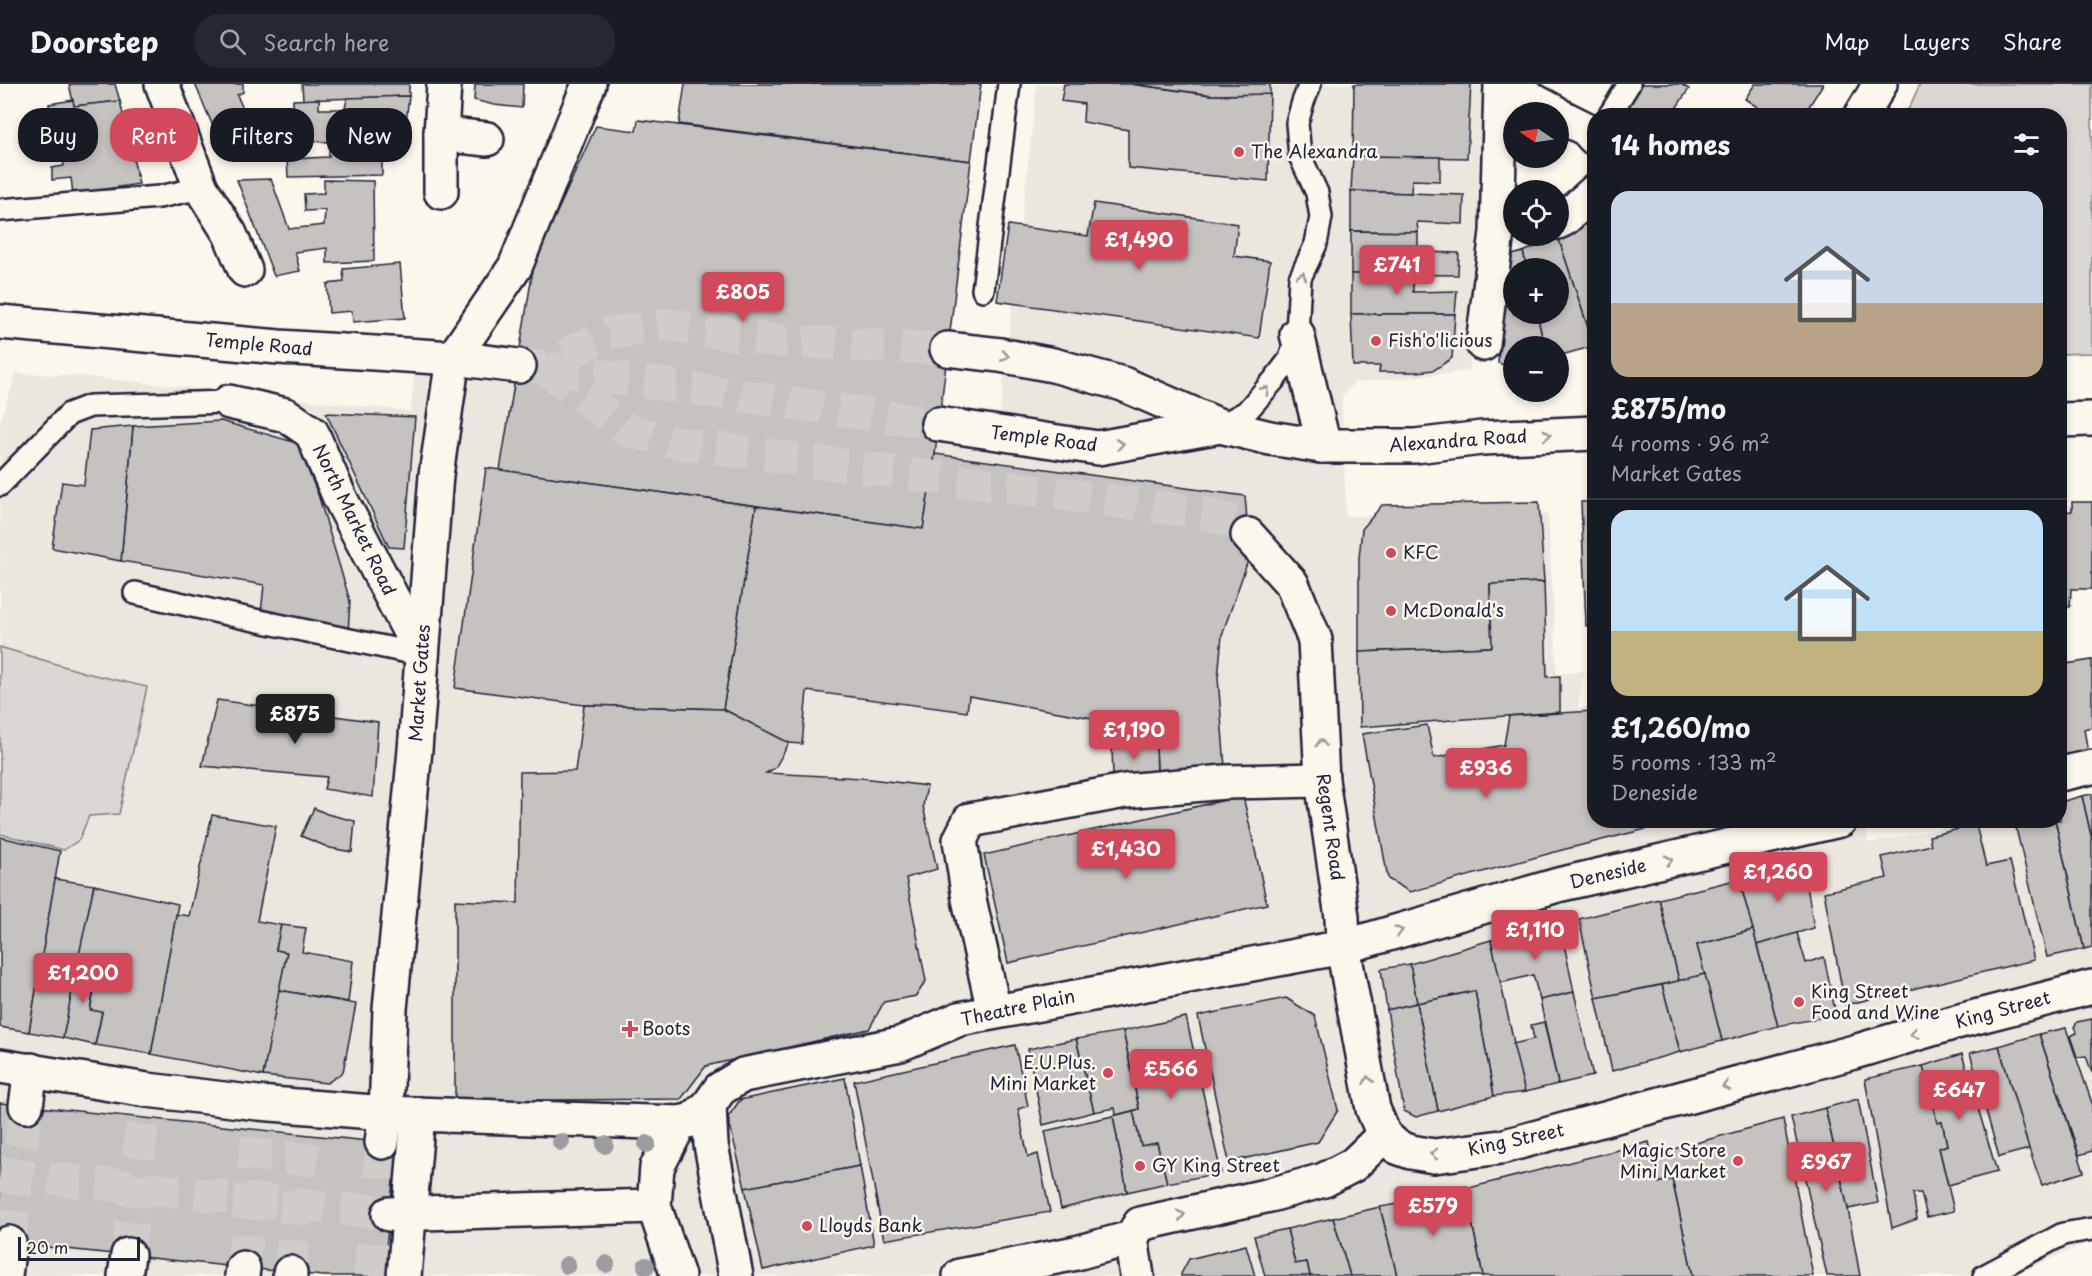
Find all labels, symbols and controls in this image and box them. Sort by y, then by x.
search box [195,14,615,68]
text: Doorstep [30,20,159,63]
icon: search [216,25,249,58]
text: Search here [264,25,389,58]
text: Map [1825,25,1869,57]
text: Layers [1902,25,1970,57]
text: Share [2003,25,2062,57]
north arrow [1503,102,1569,168]
map controls [1503,102,1569,402]
chip: Buy [18,108,98,162]
chip: Rent [110,108,198,162]
chip: Filters [210,108,314,162]
chip: New [326,108,412,162]
text: 14 homes [1611,125,1730,164]
icon: filters [2010,128,2043,161]
place label: The Alexandra [1251,137,1378,164]
marker: The Alexandra [1232,145,1246,159]
button: locate [1503,180,1569,246]
pin: £1,490 [1090,220,1188,271]
text: £1,490 [1105,224,1173,254]
icon: home [1773,230,1881,338]
pin: £741 [1361,245,1433,296]
text: £741 [1374,249,1420,279]
button: + [1503,258,1569,324]
pin: £805 [707,272,779,323]
one-way arrow [1295,272,1307,282]
text: £805 [716,276,770,306]
street label: Temple Road [204,325,314,362]
place label: Fish'o'licious [1388,326,1493,353]
marker: Fish'o'licious [1369,334,1383,348]
button: − [1503,336,1569,402]
one-way arrow [1000,349,1010,362]
one-way arrow [1258,386,1269,397]
text: £875/mo [1611,389,1726,428]
street label: Temple Road [989,418,1099,457]
street label: Alexandra Road [1388,421,1528,458]
text: 4 rooms · 96 m² [1611,428,1770,458]
one-way arrow [1542,429,1551,442]
one-way arrow [1115,438,1125,451]
street label: North Market Road [307,439,404,600]
text: Market Gates [1611,458,1741,488]
place label: KFC [1403,538,1439,565]
marker: KFC [1384,546,1398,560]
icon: home [1773,549,1881,657]
place label: McDonald's [1403,596,1504,623]
marker: McDonald's [1384,604,1398,618]
street label: Market Gates [401,623,436,742]
pin: £875 [259,694,331,745]
text: £875 [270,698,320,728]
text: £1,260/mo [1611,708,1750,747]
pin: £1,190 [1085,710,1183,761]
text: £1,190 [1103,714,1165,744]
one-way arrow [1314,738,1327,747]
text: 5 rooms · 133 m² [1611,747,1777,777]
pin: £936 [1450,748,1522,799]
text: £936 [1460,752,1512,782]
street label: Regent Road [1311,771,1352,882]
text: Deneside [1611,777,1698,807]
pin: £1,430 [1077,829,1175,880]
text: £1,430 [1091,833,1161,863]
street label: Deneside [1567,851,1649,894]
pin: £1,260 [1729,852,1827,903]
one-way arrow [1664,854,1674,867]
text: £1,260 [1743,856,1813,886]
pin: £1,110 [1486,910,1584,961]
text: £1,110 [1505,914,1565,944]
one-way arrow [1393,926,1404,938]
pin: £1,200 [34,953,132,1004]
text: £1,200 [47,957,119,987]
place label: King Street Food and Wine [1811,977,1940,1025]
street label: Theatre Plain [958,981,1077,1032]
street label: King Street [1952,983,2053,1034]
marker: King Street Food and Wine [1792,995,1806,1009]
place label: Boots [642,1014,690,1041]
marker: Boots [623,1022,637,1036]
one-way arrow [1909,1027,1920,1039]
place label: E.U.Plus. Mini Market [990,1048,1096,1096]
pin: £566 [1135,1049,1207,1100]
text: £566 [1144,1053,1198,1083]
marker: E.U.Plus. Mini Market [1101,1066,1115,1080]
pin: £647 [1923,1070,1995,1121]
text: £647 [1933,1074,1985,1104]
one-way arrow [1362,1075,1375,1085]
one-way arrow [1721,1079,1732,1091]
street label: King Street [1465,1115,1566,1162]
place label: Magic Store Mini Market [1620,1136,1726,1184]
pin: £967 [1790,1142,1862,1193]
text: £967 [1801,1146,1851,1176]
one-way arrow [1430,1148,1439,1160]
place label: GY King Street [1152,1151,1280,1178]
marker: Magic Store Mini Market [1731,1154,1745,1168]
marker: GY King Street [1133,1159,1147,1173]
pin: £579 [1397,1186,1469,1237]
text: £579 [1408,1190,1458,1220]
one-way arrow [1176,1210,1186,1223]
place label: Lloyds Bank [819,1211,923,1238]
marker: Lloyds Bank [800,1219,814,1233]
scale bar [18,1234,140,1262]
text: 20 m [27,1235,68,1259]

